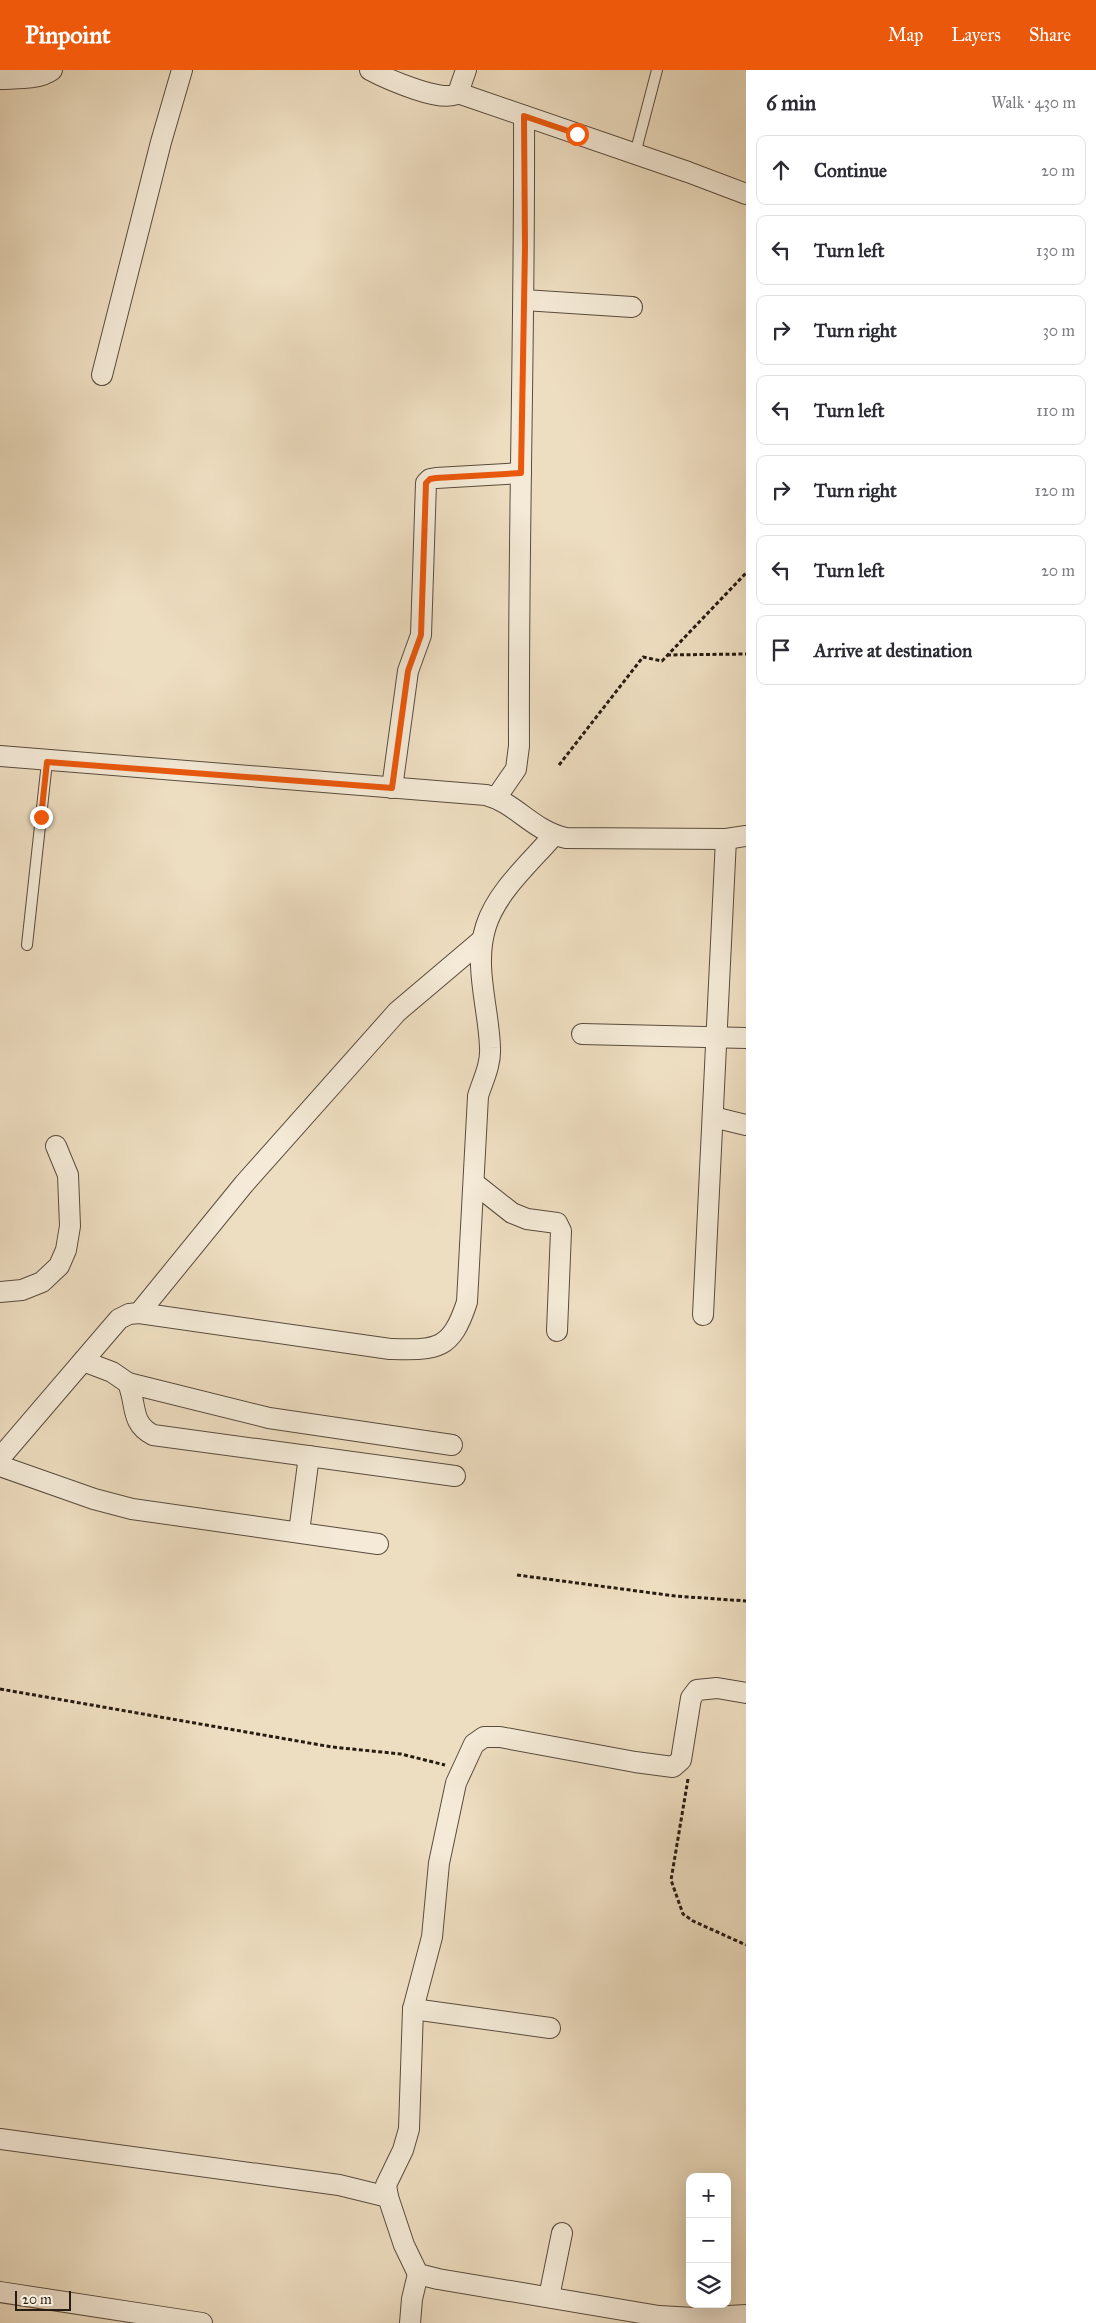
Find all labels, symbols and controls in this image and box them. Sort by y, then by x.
text: Pinpoint [25,20,111,50]
text: Map [888,24,923,46]
text: Layers [951,24,1001,46]
text: Share [1029,24,1071,46]
text: 6 min [766,90,816,116]
text: Walk · 430 m [991,93,1076,112]
route start [566,123,589,146]
icon: ahead [767,156,795,184]
text: Continue [814,159,887,182]
text: 20 m [1041,161,1075,180]
icon: left [767,236,795,264]
text: Turn left [814,239,884,262]
text: 130 m [1036,241,1075,260]
icon: right [767,316,795,344]
text: Turn right [814,319,897,342]
text: 30 m [1042,321,1075,340]
icon: left [767,396,795,424]
text: Turn left [814,399,884,422]
text: 110 m [1036,401,1075,420]
icon: right [767,476,795,504]
text: Turn right [814,479,897,502]
text: 120 m [1035,481,1075,500]
icon: left [767,556,795,584]
text: Turn left [814,559,884,582]
text: 20 m [1041,561,1075,580]
icon: arrive [767,636,795,664]
text: Arrive at destination [814,639,972,662]
route end [30,806,53,829]
map controls [686,2173,731,2308]
button: + [686,2173,731,2218]
button: − [686,2218,731,2263]
button: layers [686,2263,731,2308]
scale bar [15,2288,71,2311]
text: 20 m [22,2291,52,2308]

